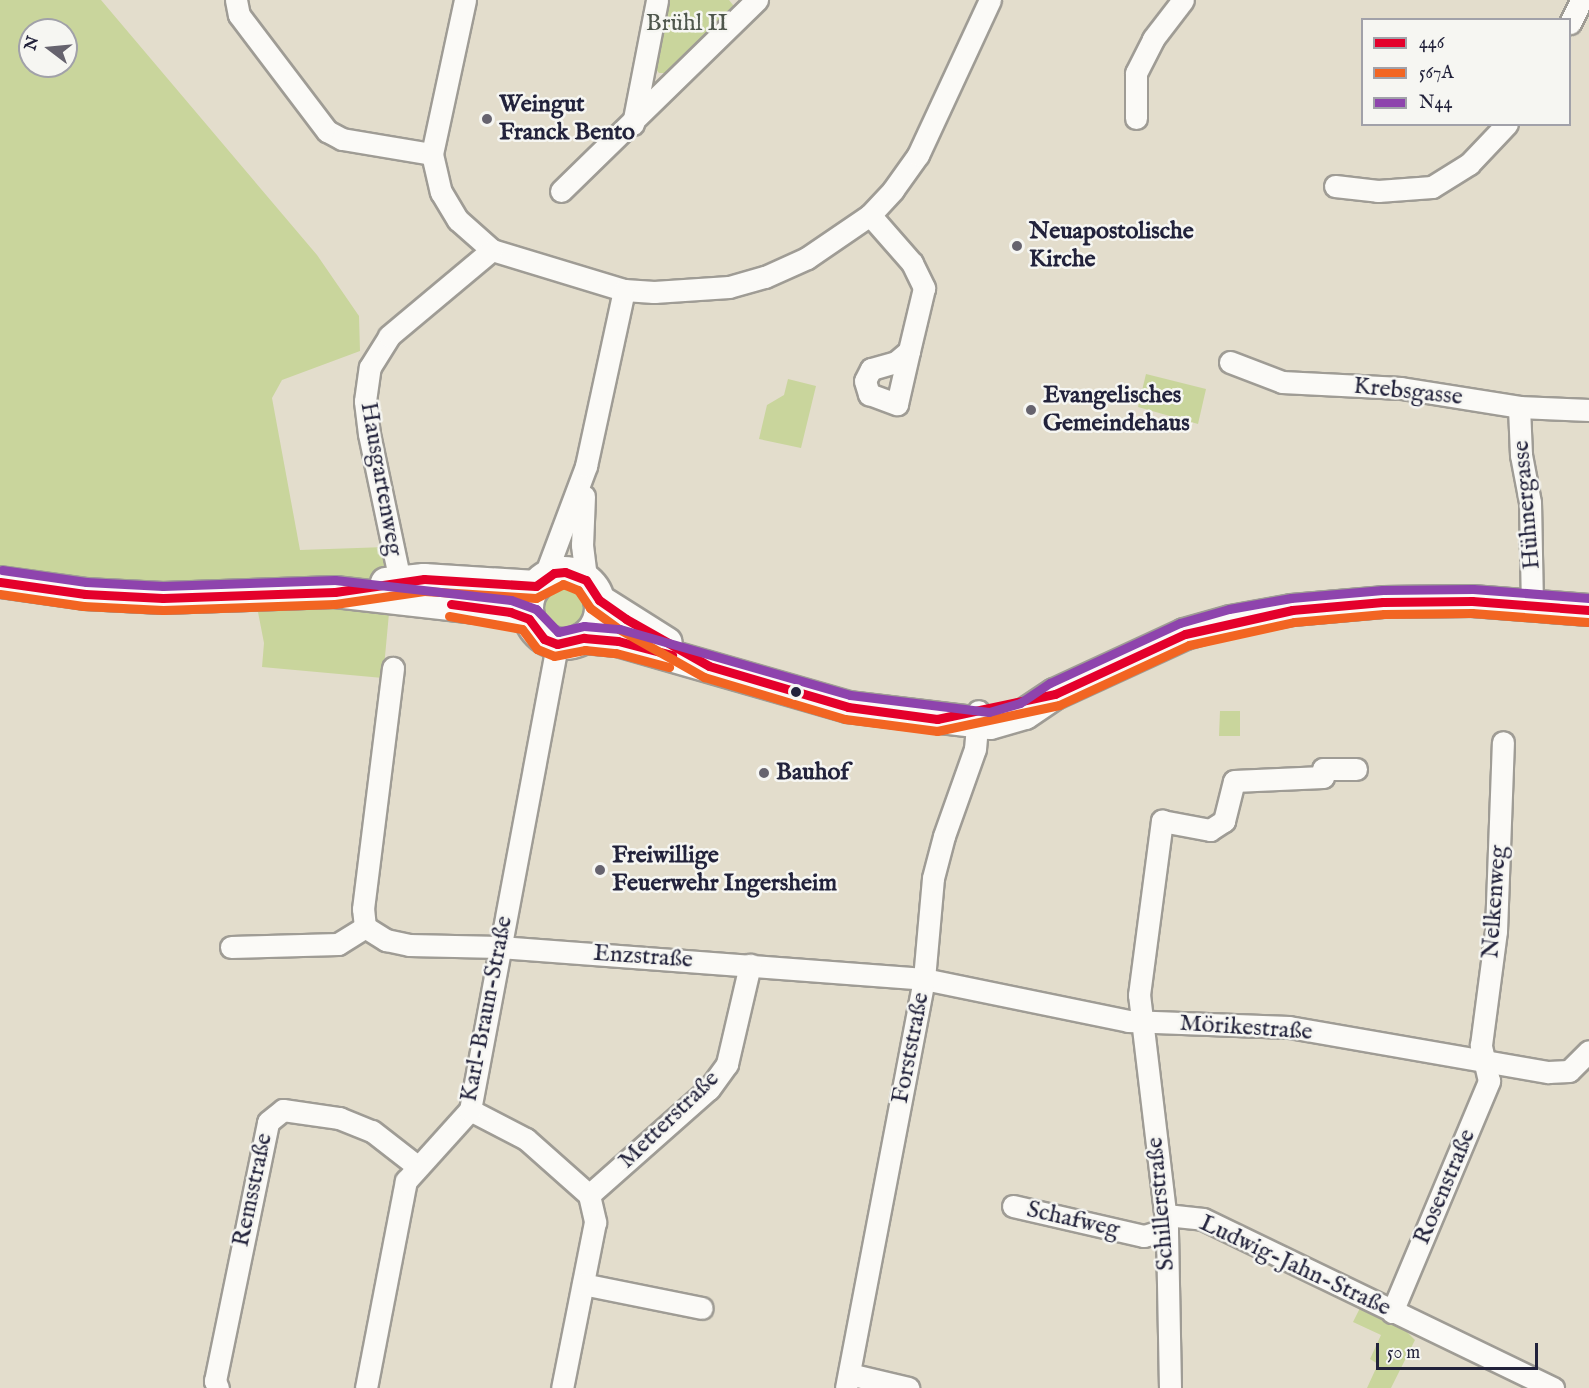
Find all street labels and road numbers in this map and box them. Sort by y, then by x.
street label: Krebsgasse [1352,372,1464,412]
street label: Hausgartenweg [353,400,409,558]
street label: Hühnergasse [1507,439,1547,571]
street label: Nelkenweg [1477,844,1513,960]
street label: Karl-Braun-Straße [455,914,519,1104]
street label: Enzstraße [592,939,694,975]
street label: Forststraße [886,990,936,1106]
street label: Mörikestraße [1178,1009,1314,1047]
street label: Metterstraße [613,1065,725,1175]
street label: Rosenstraße [1408,1125,1482,1249]
street label: Remsstraße [227,1131,279,1249]
street label: Schillerstraße [1141,1136,1181,1272]
street label: Schafweg [1024,1195,1122,1245]
street label: Ludwig-Jahn-Straße [1195,1209,1395,1323]

